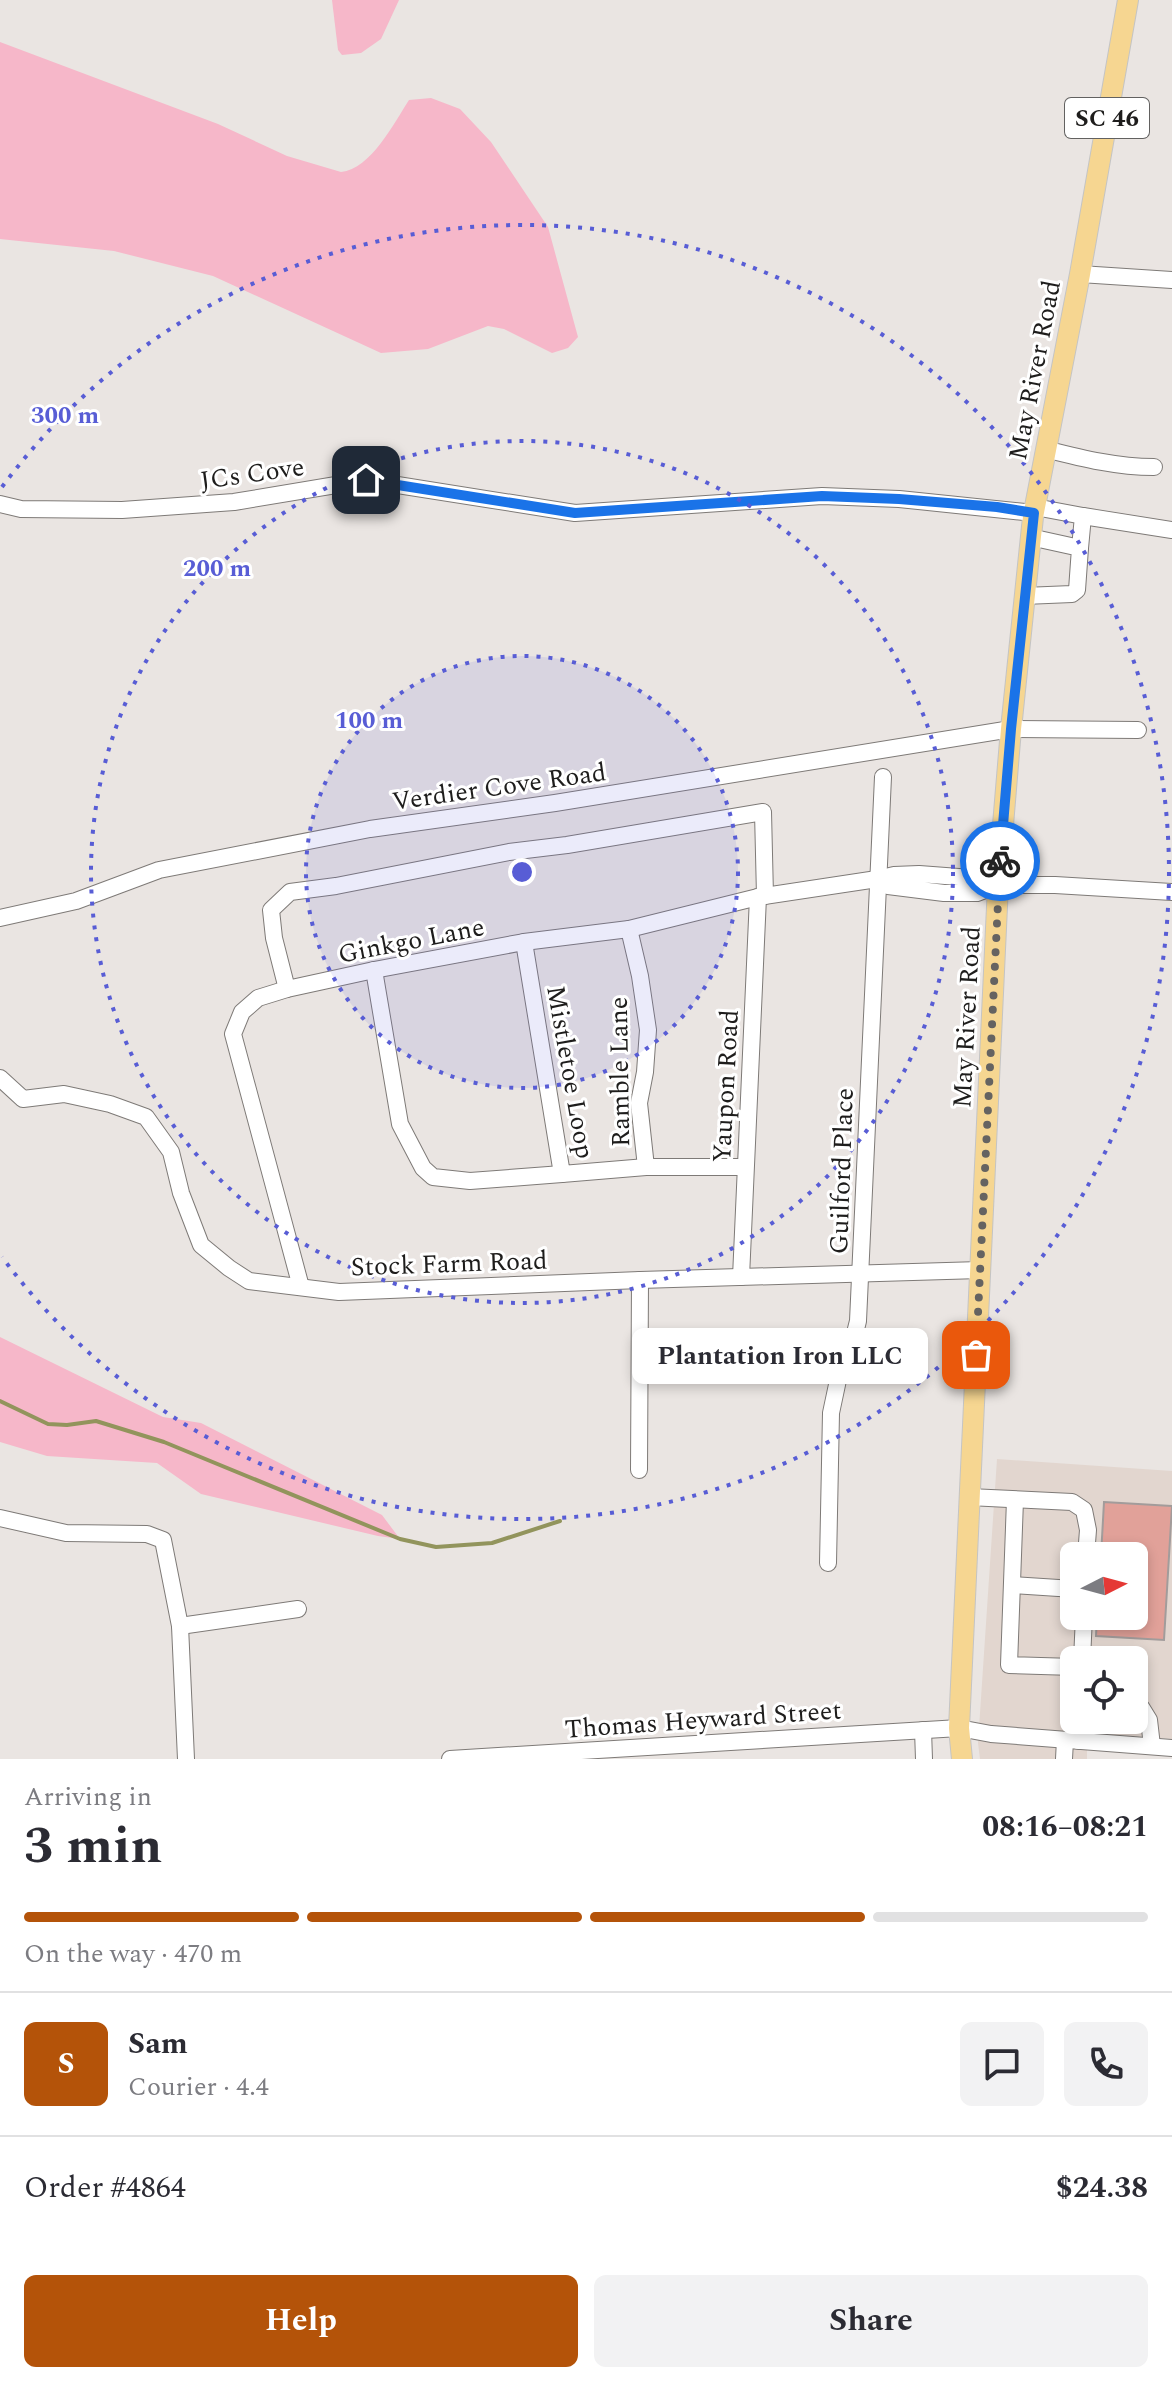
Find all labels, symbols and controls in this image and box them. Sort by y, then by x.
road number: SC 46 [1065,98,1149,138]
street label: May River Road [998,277,1072,463]
text: 300 m [31,398,99,434]
pin [332,446,400,514]
street label: JCs Cove [197,447,307,501]
icon: home [344,458,388,502]
text: 200 m [183,551,251,587]
text: 100 m [335,703,403,739]
street label: Verdier Cove Road [389,752,609,822]
courier [960,821,1040,901]
icon: bike [978,839,1022,883]
centre of rings [508,858,536,886]
street label: Ginkgo Lane [335,907,488,975]
street label: May River Road [942,925,992,1109]
street label: Mistletoe Loop [535,982,605,1162]
street label: Ramble Lane [599,996,641,1148]
street label: Yaupon Road [702,1008,750,1164]
street label: Guilford Place [819,1087,865,1255]
street label: Stock Farm Road [350,1241,548,1287]
pin [942,1321,1010,1389]
callout: Plantation Iron LLC [632,1327,928,1383]
icon: bag [954,1333,998,1377]
text: Plantation Iron LLC [657,1336,903,1376]
north arrow [1060,1542,1148,1630]
map controls [1060,1542,1148,1734]
button: locate [1060,1646,1148,1734]
street label: Thomas Heyward Street [563,1690,843,1750]
text: Arriving in [24,1777,152,1817]
text: 08:16–08:21 [982,1804,1148,1850]
text: 3 min [24,1807,162,1886]
text: On the way · 470 m [24,1934,242,1974]
text: Sam [128,2021,188,2067]
button: chat [960,2022,1044,2106]
button: phone [1064,2022,1148,2106]
text: S [57,2041,75,2087]
text: Courier · 4.4 [128,2067,269,2107]
text: Order #4864 [24,2165,186,2211]
text: $24.38 [1056,2165,1148,2211]
button: Help [24,2275,578,2367]
button: Share [594,2275,1148,2367]

